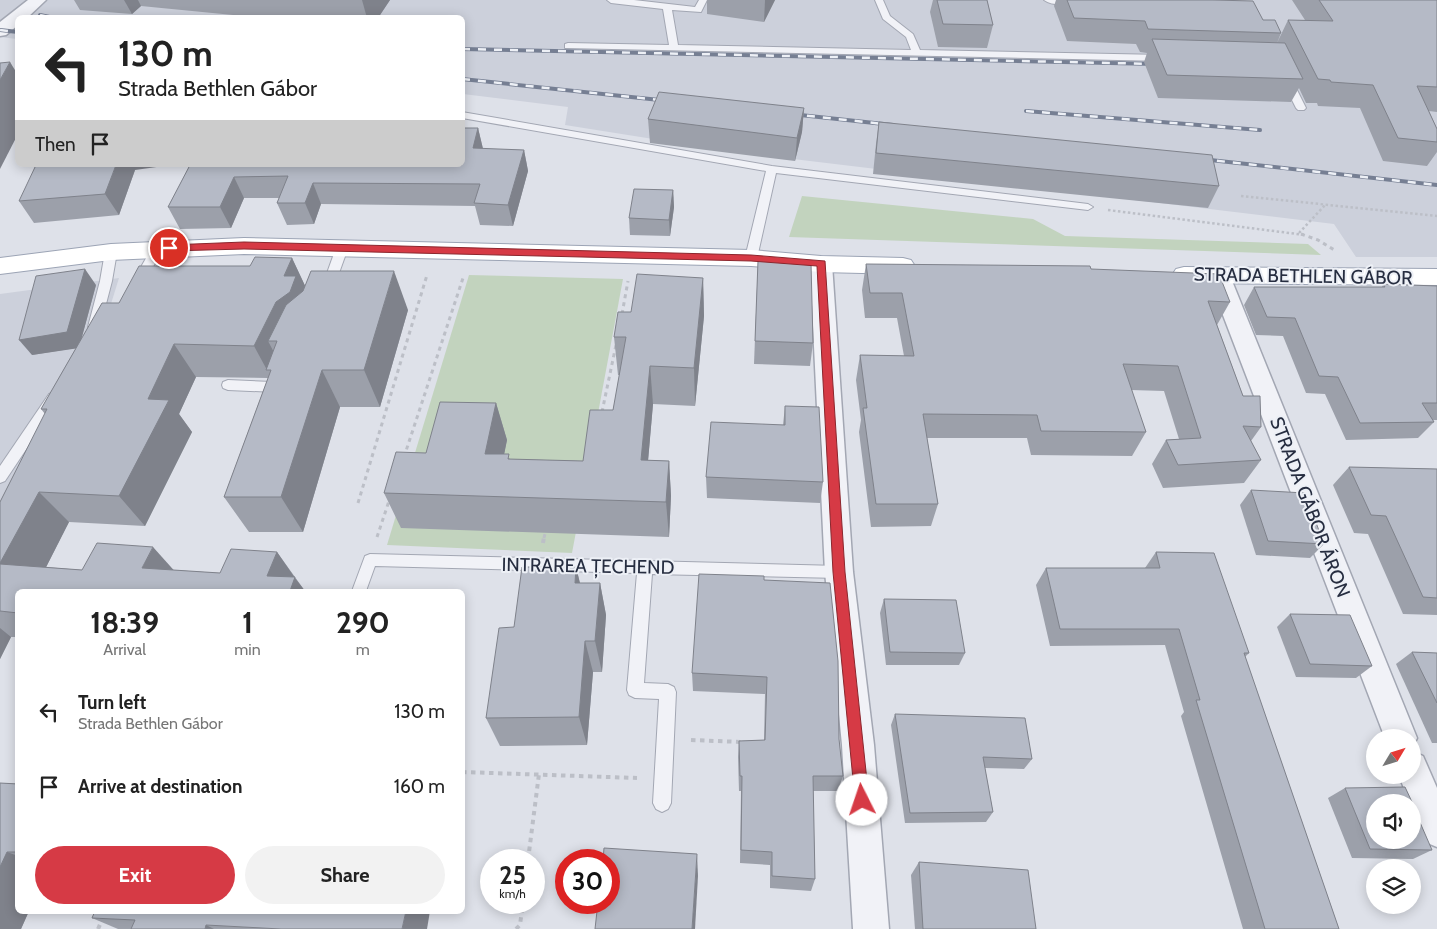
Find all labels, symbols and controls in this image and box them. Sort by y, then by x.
text: 130 m [118,32,213,75]
icon: left [35,35,100,100]
text: Strada Bethlen Gábor [118,75,317,102]
icon: arrive [86,130,114,158]
text: Then [35,133,76,156]
pin [148,227,190,269]
icon: arrive [155,234,183,262]
street label: STRADA BETHLEN GÁBOR [1193,262,1413,289]
street label: STRADA GÁBOR ÁRON [1265,413,1356,600]
street label: INTRAREA ȚECHEND [501,553,675,580]
text: 18:39 [90,604,159,641]
text: 1 [242,604,253,641]
text: 290 [336,604,390,641]
text: Arrival [103,640,146,659]
text: min [234,640,261,659]
text: m [356,640,370,659]
text: Turn left [78,691,146,714]
icon: left [35,698,63,726]
text: 130 m [394,700,445,723]
text: Strada Bethlen Gábor [78,714,223,733]
north arrow [1366,729,1421,784]
map controls [1366,729,1421,914]
icon: arrive [35,773,63,801]
position arrow [835,773,887,825]
text: Arrive at destination [78,775,242,798]
text: 160 m [394,775,445,798]
button: sound [1366,794,1421,849]
button: Exit [35,846,235,904]
button: Share [245,846,445,904]
speed limit sign: 30 [555,849,620,914]
button: layers [1366,859,1421,914]
text: 25 [499,860,526,890]
text: km/h [499,886,526,901]

